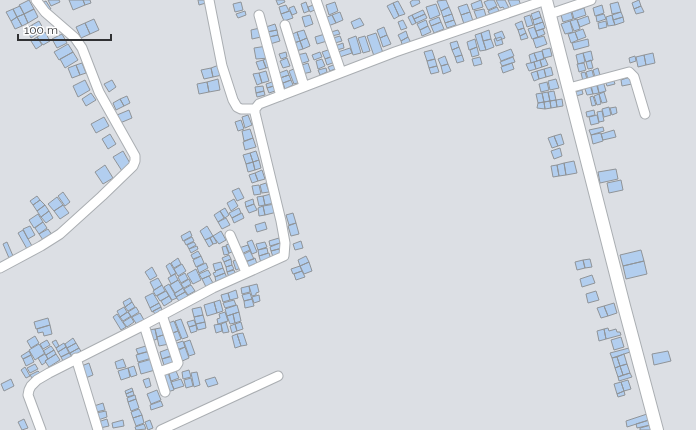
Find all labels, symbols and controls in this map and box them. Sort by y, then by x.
scale bar [18,16,111,42]
text: 100 m [24,23,58,37]

